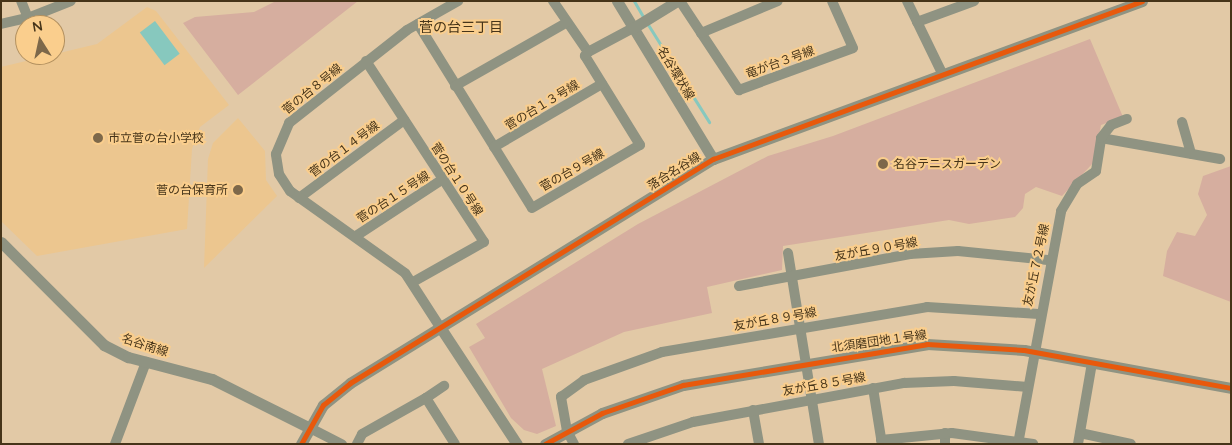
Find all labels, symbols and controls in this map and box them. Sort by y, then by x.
north arrow [15,15,65,65]
text: N [31,16,44,36]
district label: 菅の台三丁目 [419,19,503,35]
street label: 竜が台３号線 [744,43,816,81]
street label: 名谷環状線 [654,44,698,102]
street label: 菅の台８号線 [279,61,345,117]
street label: 菅の台１３号線 [502,77,582,133]
street label: 菅の台１４号線 [306,118,382,180]
place label: 市立菅の台小学校 [108,131,204,145]
marker: 市立菅の台小学校 [92,132,104,144]
street label: 菅の台１０号線 [428,140,486,218]
street label: 菅の台９号線 [537,146,607,194]
street label: 落合名谷線 [645,149,703,193]
place label: 名谷テニスガーデン [893,157,1001,171]
marker: 名谷テニスガーデン [877,158,889,170]
street label: 菅の台１５号線 [354,168,432,226]
place label: 菅の台保育所 [156,183,228,197]
marker: 菅の台保育所 [232,184,244,196]
street label: 友が丘７２号線 [1020,222,1052,308]
street label: 友が丘９０号線 [833,235,919,263]
street label: 友が丘８９号線 [732,305,818,333]
street label: 北須磨団地１号線 [830,327,928,355]
street label: 名谷南線 [120,331,170,359]
street label: 友が丘８５号線 [781,370,867,398]

